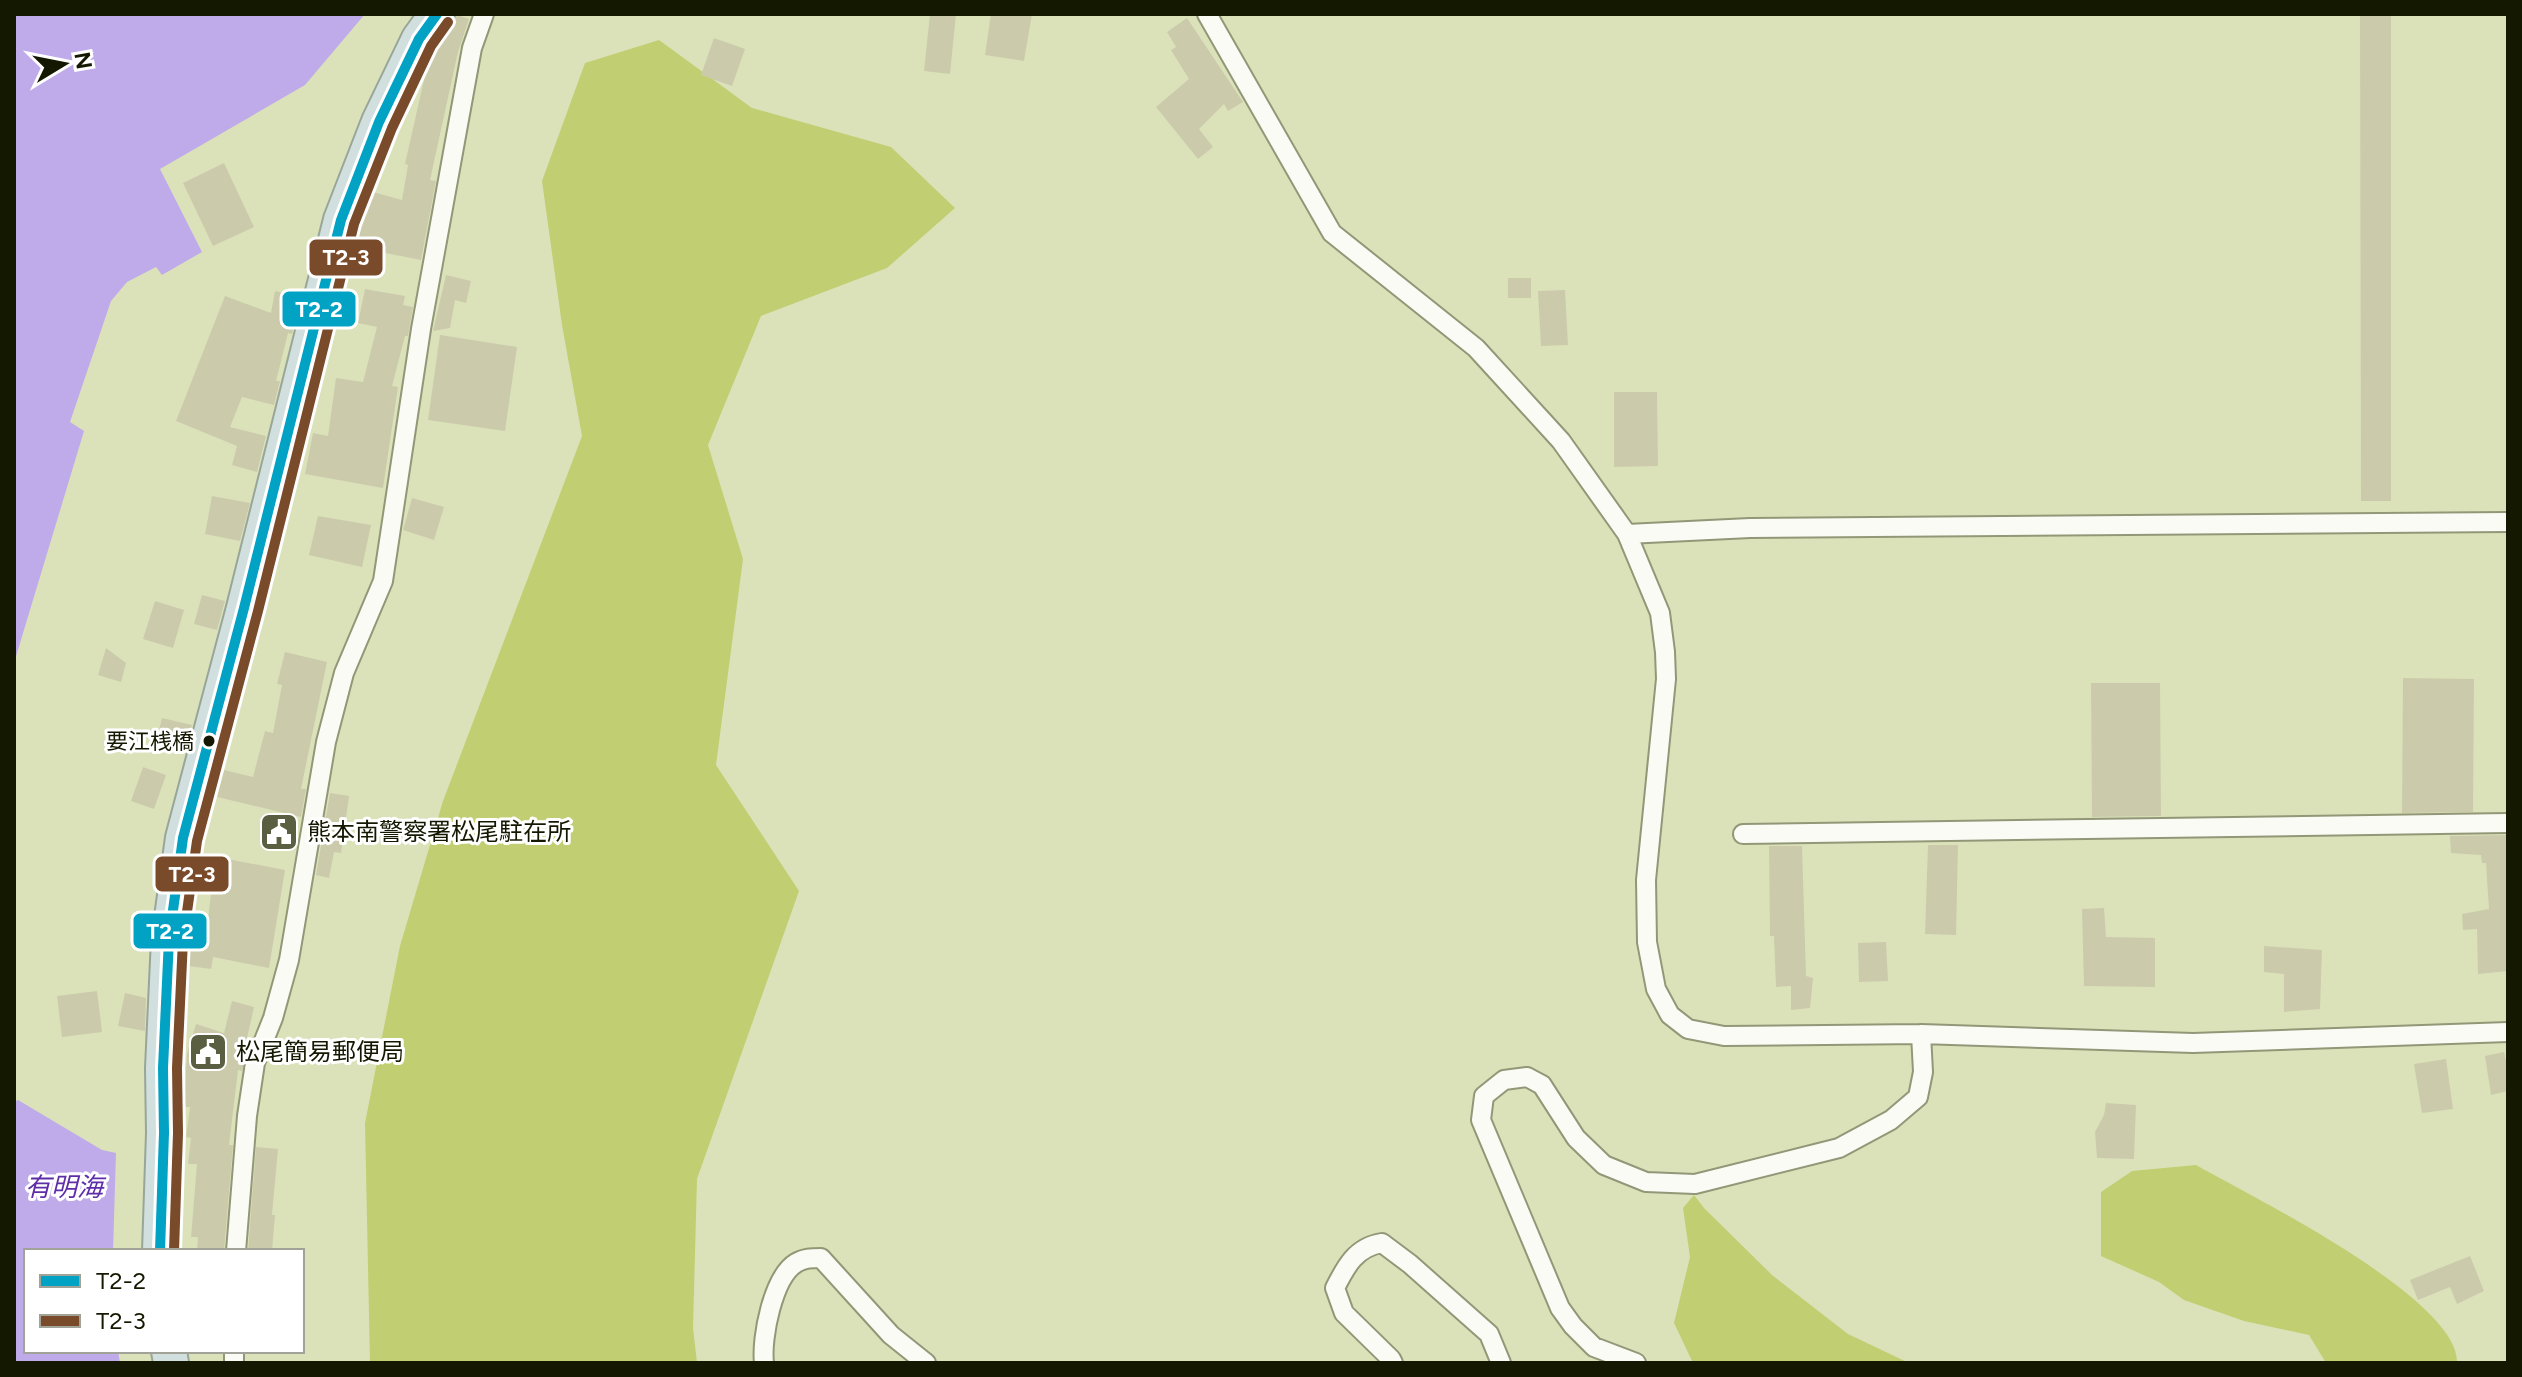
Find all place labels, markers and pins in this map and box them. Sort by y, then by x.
place label: 要江桟橋 [106,728,194,755]
marker: 要江桟橋 [201,733,217,749]
public building icon: 熊本南警察署松尾駐在所 [258,811,300,853]
place label: 熊本南警察署松尾駐在所 [307,817,571,846]
public building icon: 松尾簡易郵便局 [187,1031,229,1073]
place label: 松尾簡易郵便局 [236,1037,404,1066]

